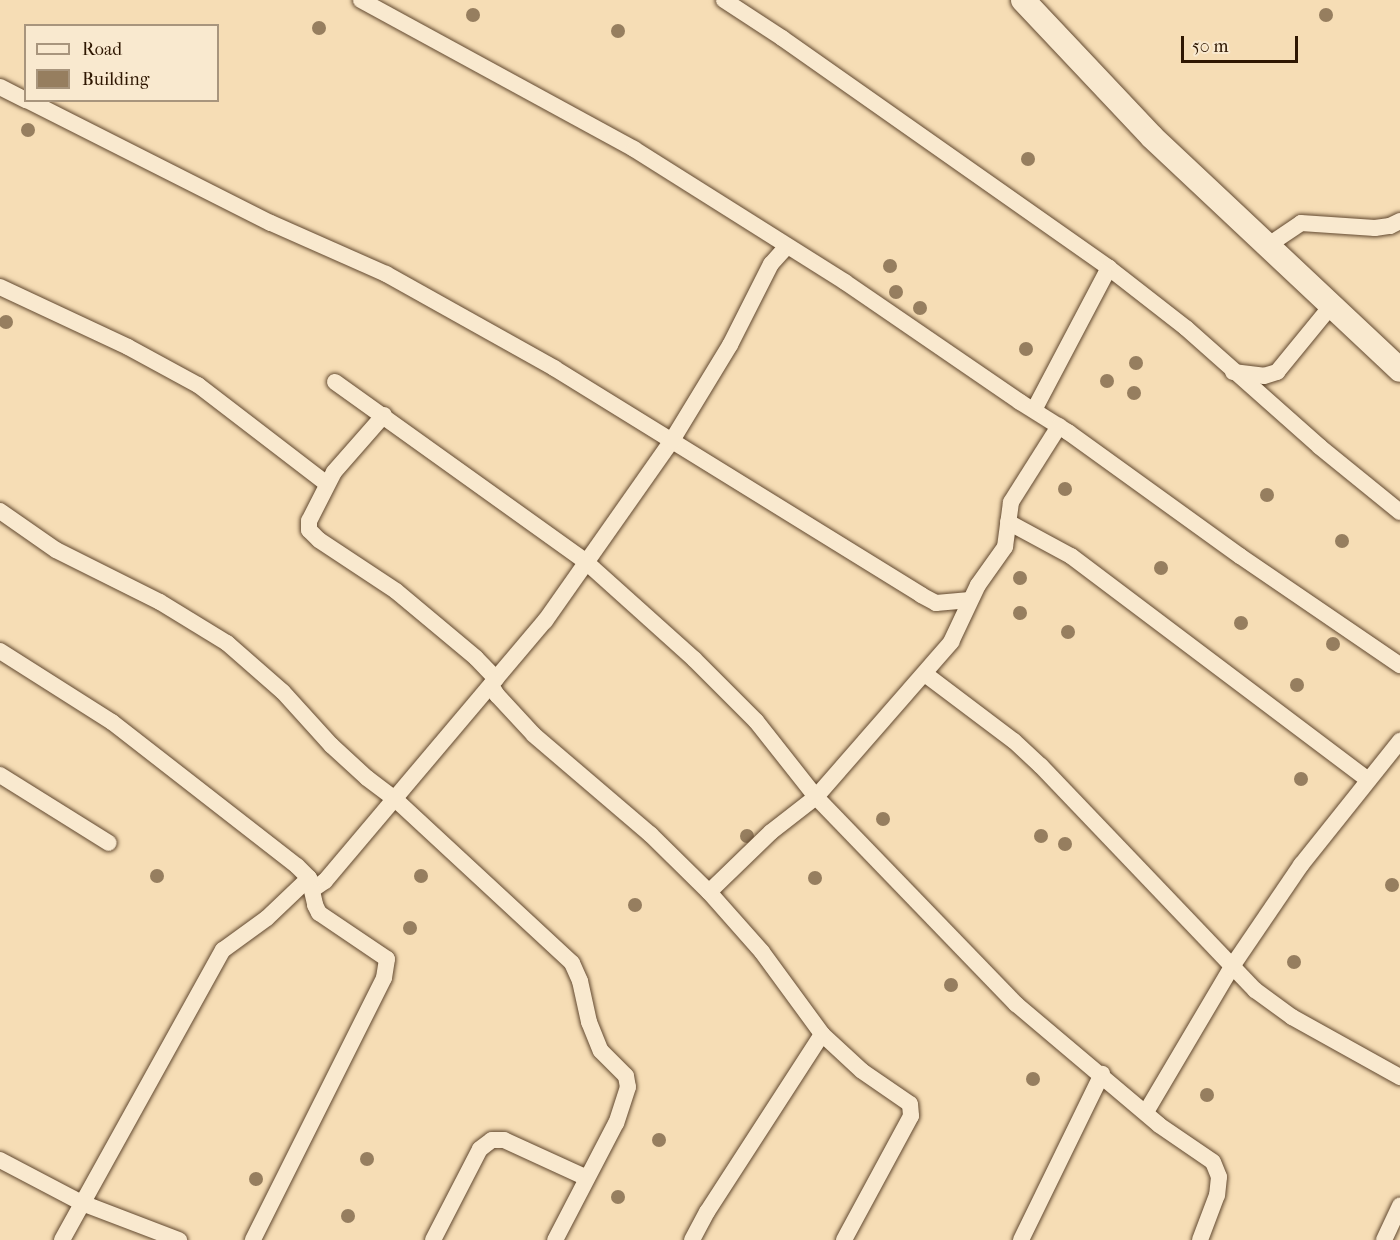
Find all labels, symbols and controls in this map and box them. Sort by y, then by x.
legend [24,24,219,102]
scale bar [1184,24,1301,62]
text: 50 m [1192,36,1228,57]
text: Road [82,39,122,60]
text: Building [82,69,149,90]

